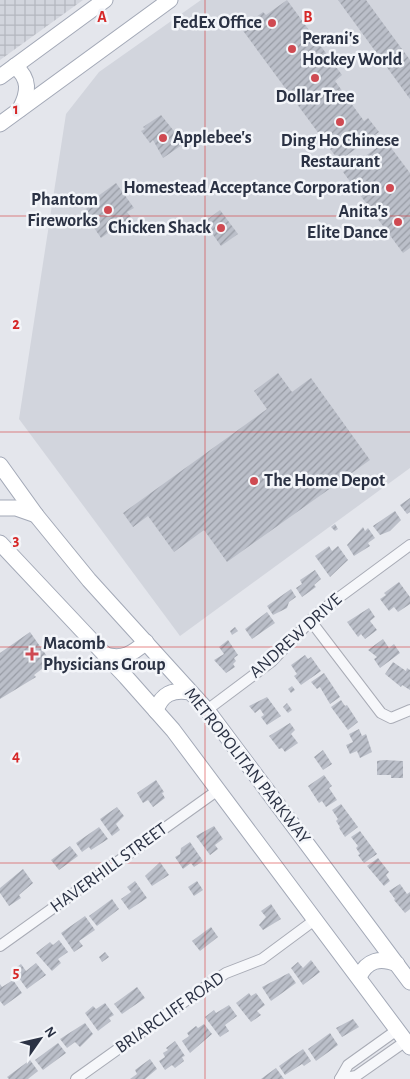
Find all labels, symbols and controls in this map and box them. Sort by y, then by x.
text: A [97,9,107,25]
text: B [303,9,313,25]
place label: FedEx Office [173,14,262,32]
marker: FedEx Office [266,17,278,29]
place label: Perani's Hockey World [302,30,403,69]
marker: Perani's Hockey World [286,43,298,55]
marker: Dollar Tree [309,72,321,84]
place label: Dollar Tree [276,88,354,106]
text: 1 [13,101,19,117]
marker: Ding Ho Chinese Restaurant [334,116,346,128]
place label: Applebee's [173,129,252,147]
marker: Applebee's [157,132,169,144]
place label: Ding Ho Chinese Restaurant [281,132,399,171]
place label: Homestead Acceptance Corporation [123,179,380,197]
marker: Homestead Acceptance Corporation [384,182,396,194]
place label: Phantom Fireworks [27,191,98,230]
place label: Anita's Elite Dance [307,203,388,242]
marker: Phantom Fireworks [102,204,114,216]
marker: Anita's Elite Dance [392,216,404,228]
place label: Chicken Shack [108,219,211,237]
marker: Chicken Shack [215,222,227,234]
text: 2 [12,316,20,332]
place label: The Home Depot [264,472,385,490]
marker: The Home Depot [248,475,260,487]
text: 3 [13,532,20,548]
street label: ANDREW DRIVE [247,590,346,682]
place label: Macomb Physicians Group [43,635,166,674]
marker: Macomb Physicians Group [25,647,39,661]
street label: METROPOLITAN PARKWAY [181,685,314,848]
text: 4 [12,748,20,764]
street label: HAVERHILL STREET [47,820,171,916]
text: 5 [13,964,20,980]
street label: BRIARCLIFF ROAD [112,969,228,1057]
north arrow [15,1014,65,1064]
text: N [41,1024,58,1040]

